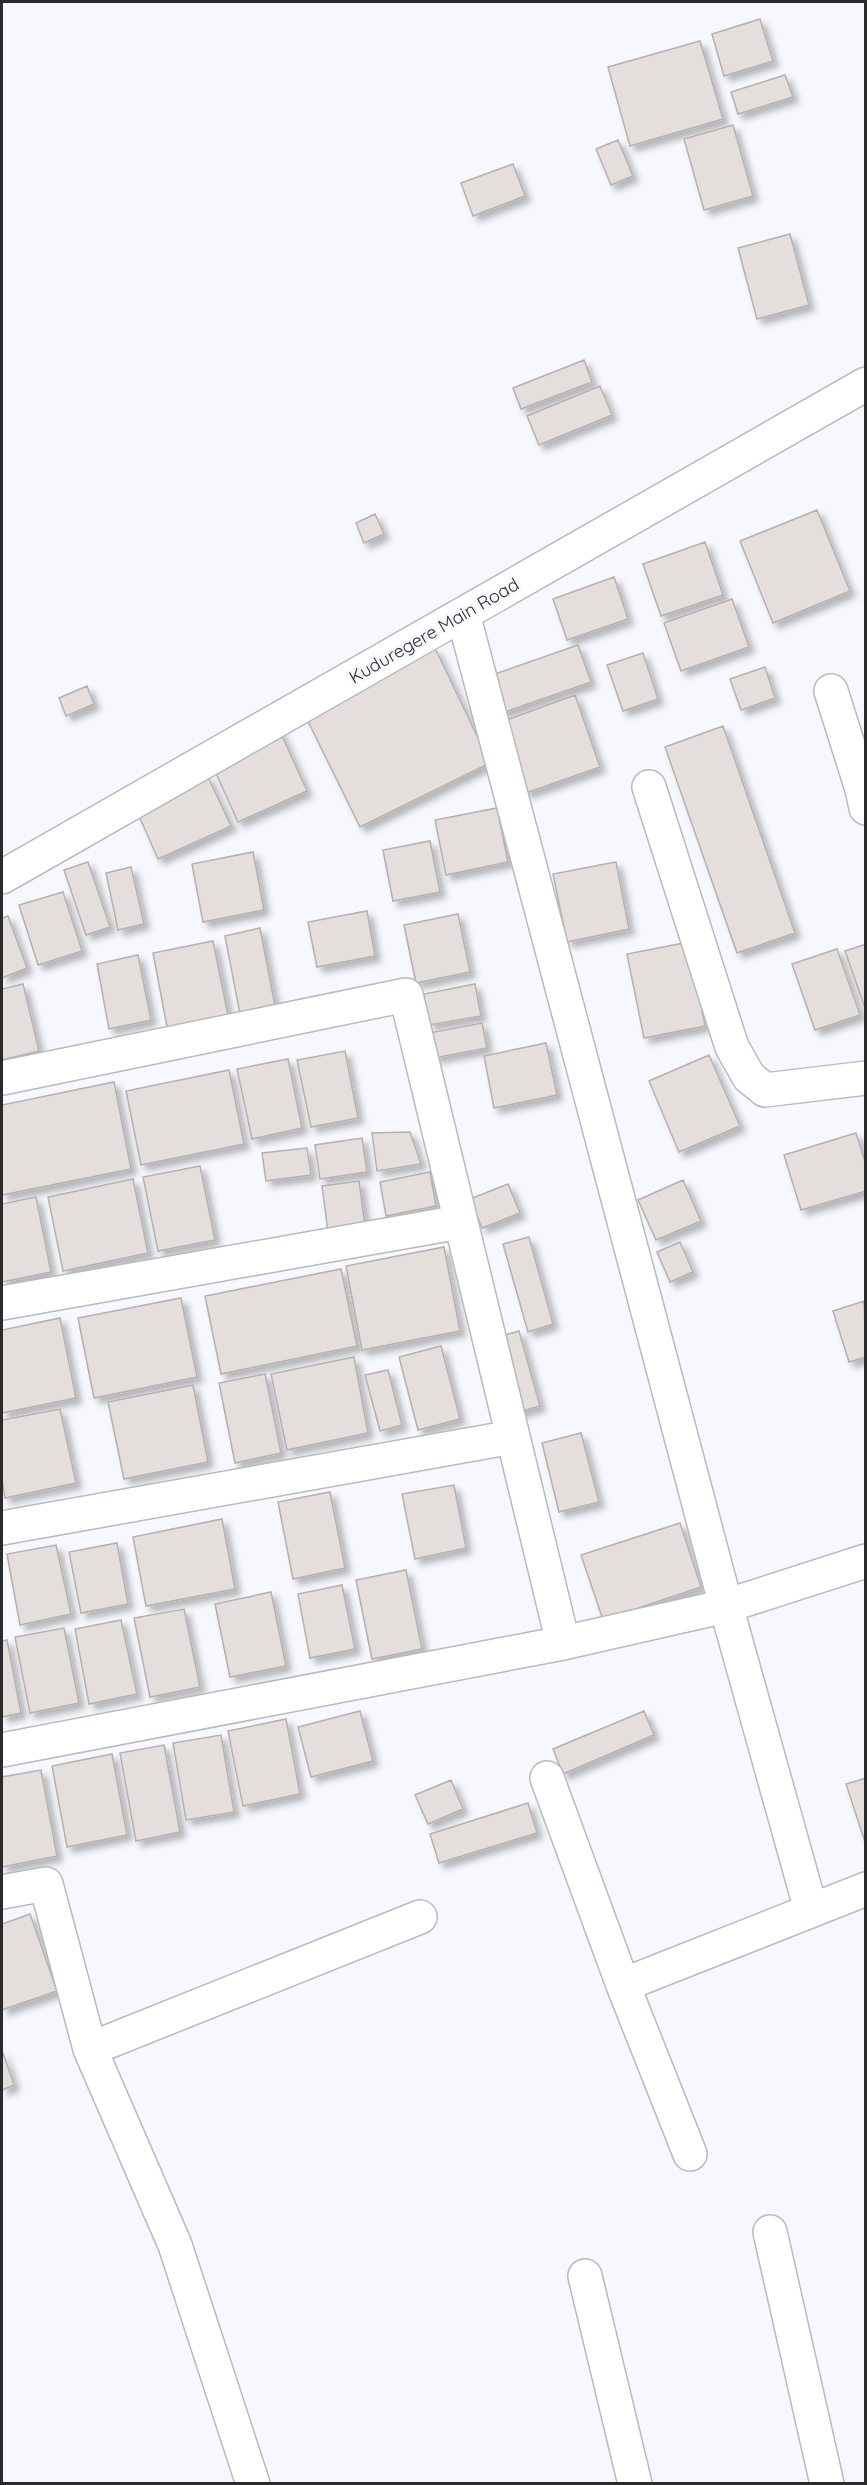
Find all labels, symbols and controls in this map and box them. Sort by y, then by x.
street label: Kuduregere Main Road [345,572,523,689]

